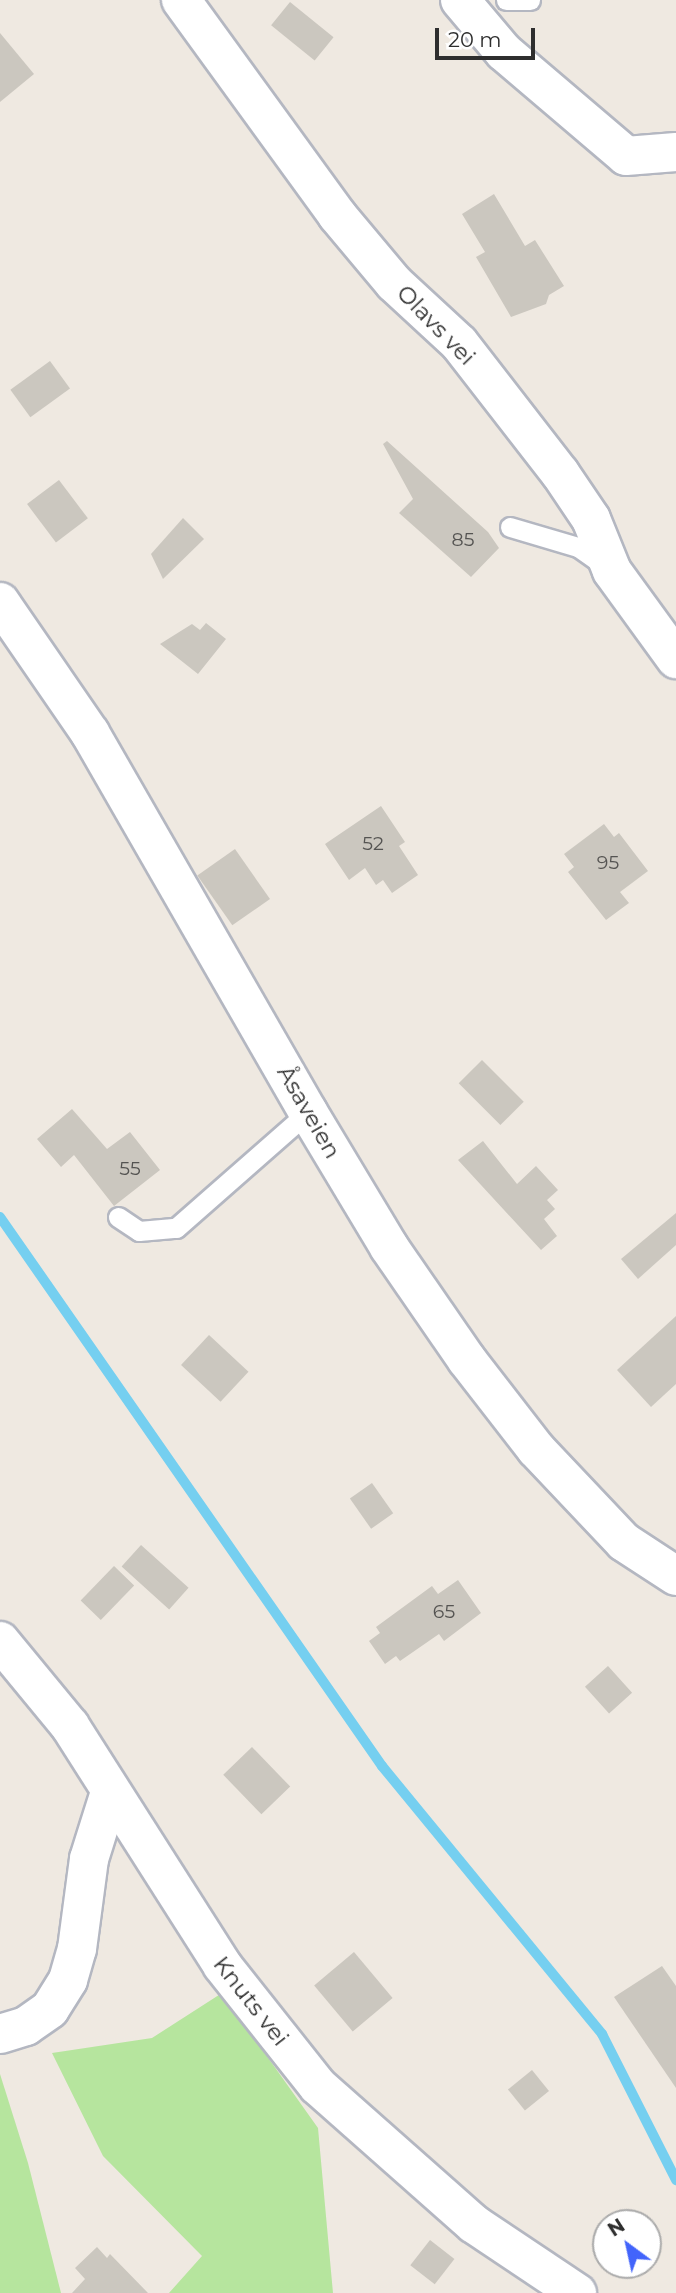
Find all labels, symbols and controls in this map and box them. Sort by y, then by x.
scale bar [438,14,538,58]
text: 20 m [448,27,502,52]
street label: Olavs vei [391,279,481,371]
house number: 85 [452,529,474,551]
house number: 52 [362,833,384,855]
house number: 95 [597,852,619,874]
street label: Åsaveien [271,1061,347,1163]
house number: 55 [119,1158,141,1180]
house number: 65 [433,1601,455,1623]
street label: Knuts vei [208,1951,294,2051]
north arrow [592,2209,662,2279]
text: N [604,2214,629,2241]

